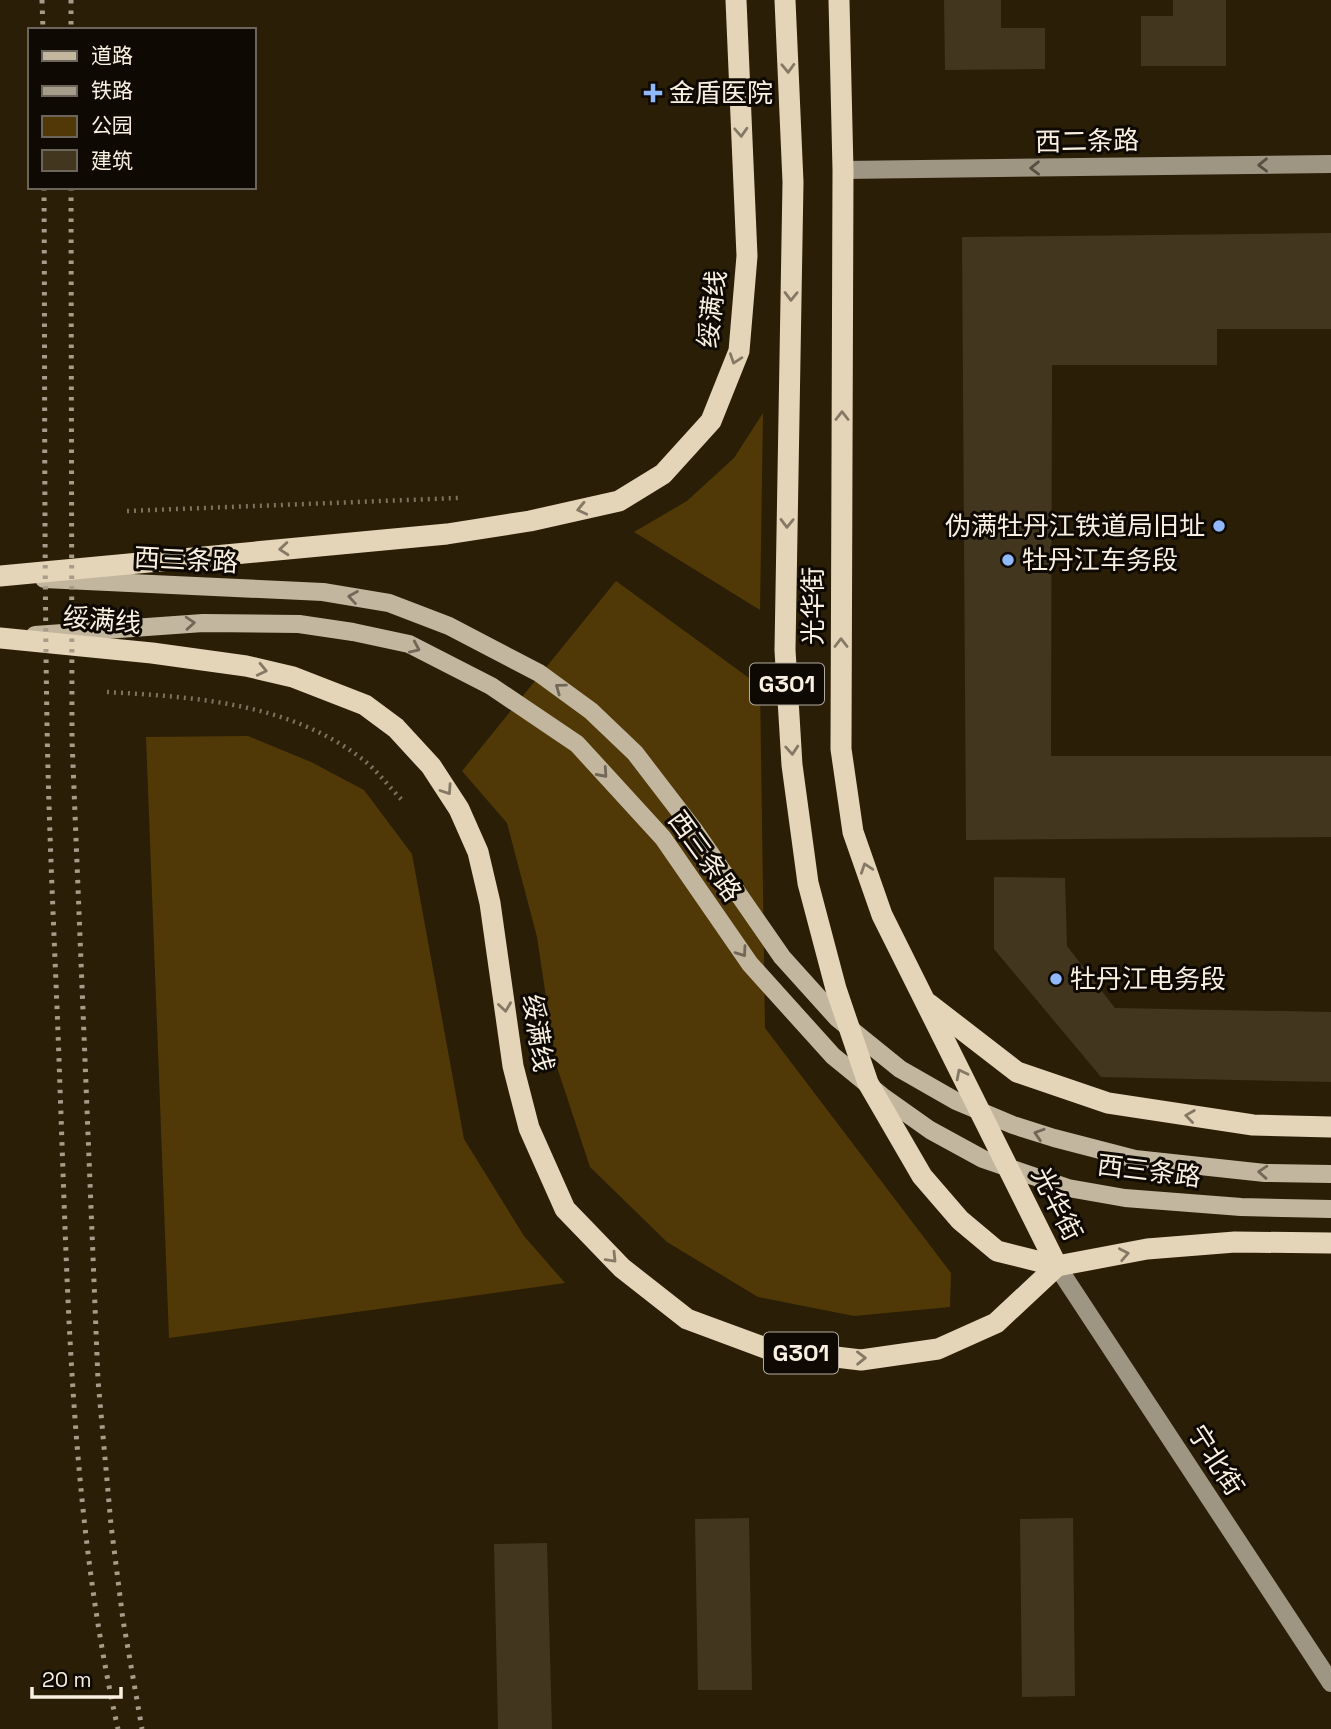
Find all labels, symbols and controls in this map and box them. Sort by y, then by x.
legend [28,28,256,189]
text: 道路 [91,42,133,69]
one-way arrow [781,63,796,74]
place label: 金盾医院 [669,76,773,110]
text: 铁路 [91,77,133,104]
marker: 金盾医院 [643,83,663,103]
text: 公园 [91,112,133,139]
street label: 西二条路 [1035,123,1139,159]
one-way arrow [734,127,749,138]
text: 建筑 [91,147,133,174]
one-way arrow [1257,157,1268,172]
one-way arrow [1030,160,1041,175]
street label: 绥满线 [690,268,734,350]
one-way arrow [783,291,799,301]
one-way arrow [729,352,743,364]
one-way arrow [834,410,850,420]
one-way arrow [576,501,588,515]
place label: 伪满牡丹江铁道局旧址 [945,509,1205,543]
one-way arrow [779,518,795,529]
marker: 伪满牡丹江铁道局旧址 [1211,518,1227,534]
street label: 西三条路 [133,540,239,580]
one-way arrow [278,541,289,556]
place label: 牡丹江车务段 [1022,543,1178,577]
marker: 牡丹江车务段 [1000,552,1016,568]
street label: 光华街 [796,567,830,645]
one-way arrow [347,590,359,605]
street label: 绥满线 [62,600,142,640]
one-way arrow [185,616,196,631]
one-way arrow [833,637,849,648]
one-way arrow [408,640,420,654]
one-way arrow [256,662,268,676]
road number: G301 [750,664,824,704]
one-way arrow [555,684,568,696]
one-way arrow [784,745,799,756]
one-way arrow [595,764,607,777]
one-way arrow [438,782,451,795]
street label: 西三条路 [661,804,749,908]
one-way arrow [859,862,874,874]
one-way arrow [734,944,746,957]
place label: 牡丹江电务段 [1070,962,1226,996]
marker: 牡丹江电务段 [1048,971,1064,987]
street label: 绥满线 [515,992,561,1074]
one-way arrow [497,1001,512,1013]
one-way arrow [955,1069,969,1081]
one-way arrow [1184,1108,1196,1123]
one-way arrow [1034,1127,1046,1142]
street label: 西三条路 [1095,1148,1203,1194]
street label: 光华街 [1024,1162,1090,1246]
one-way arrow [1257,1165,1268,1180]
one-way arrow [1118,1247,1130,1262]
one-way arrow [603,1250,616,1263]
road number: G301 [764,1332,838,1373]
one-way arrow [856,1350,867,1366]
street label: 宁北街 [1180,1418,1252,1502]
scale bar [32,1656,121,1700]
text: 20 m [42,1666,92,1693]

